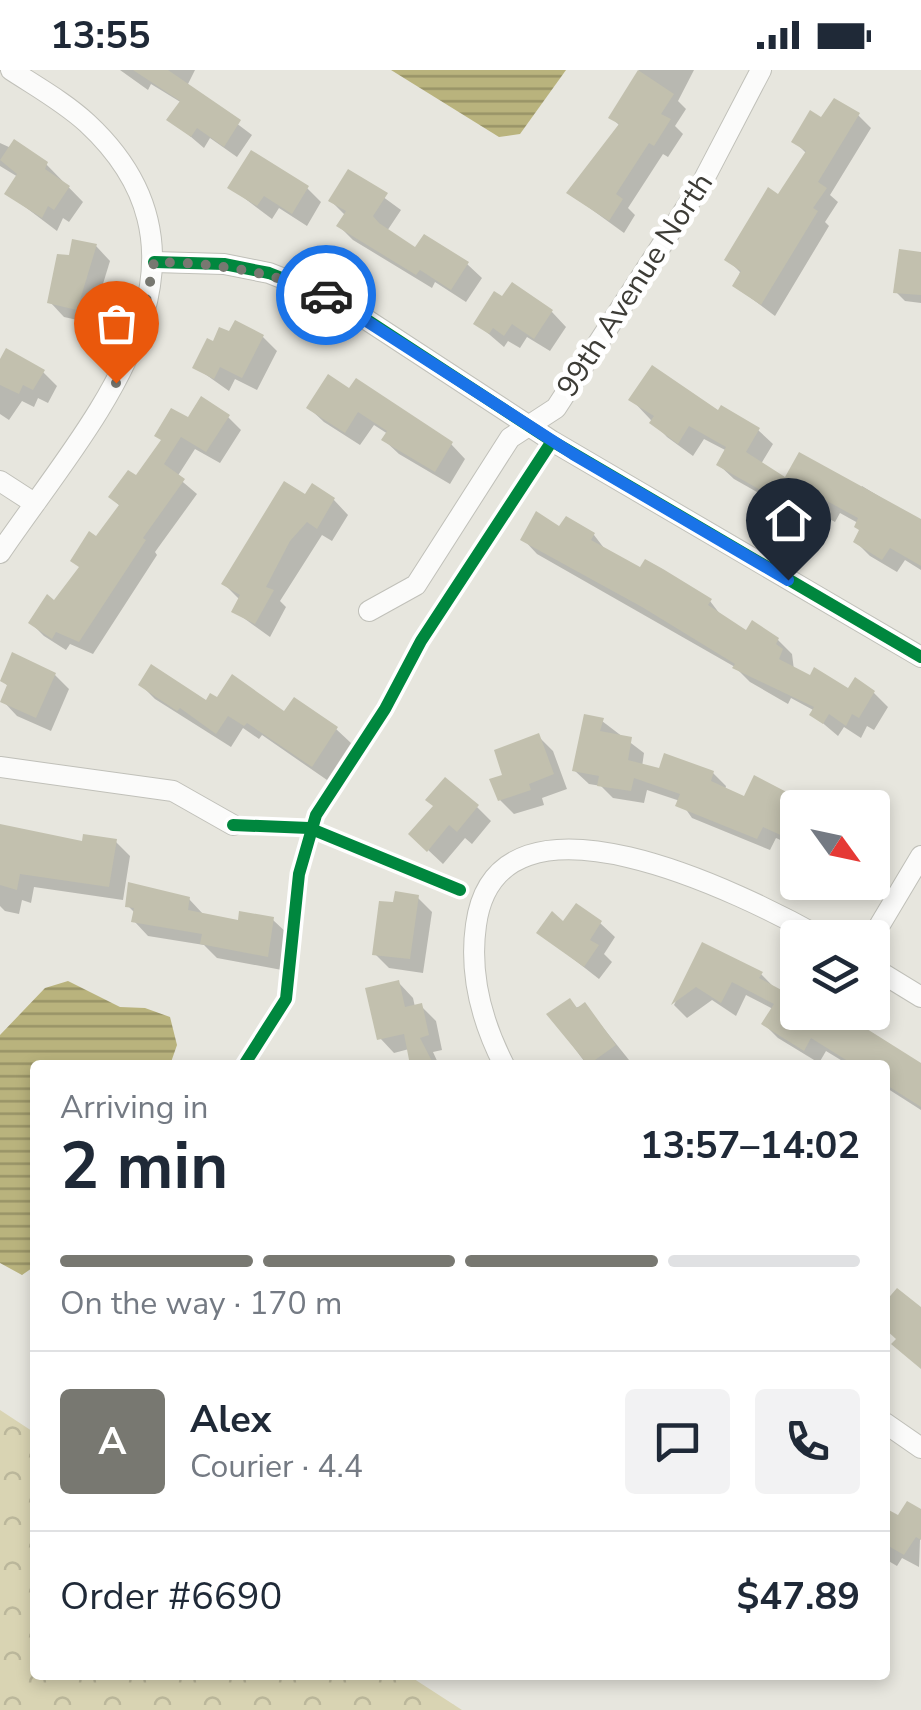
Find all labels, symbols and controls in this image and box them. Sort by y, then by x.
text: 13:55 [50,10,151,61]
street label: 99th Avenue North [547,165,723,405]
courier [276,245,376,345]
icon: car [299,268,354,323]
pin [74,281,159,384]
icon: bag [89,296,144,351]
pin [746,478,831,581]
icon: home [761,493,816,548]
north arrow [780,790,890,900]
map controls [780,790,890,1030]
button: layers [780,920,890,1030]
text: Arriving in [60,1086,208,1129]
text: 13:57–14:02 [640,1120,860,1171]
text: 2 min [60,1122,228,1211]
text: On the way · 170 m [60,1282,342,1325]
button: chat [625,1389,730,1494]
button: phone [755,1389,860,1494]
text: Alex [190,1394,271,1445]
text: A [98,1416,127,1467]
text: Courier · 4.4 [190,1445,363,1488]
text: Order #6690 [60,1571,282,1622]
text: $47.89 [737,1571,860,1622]

